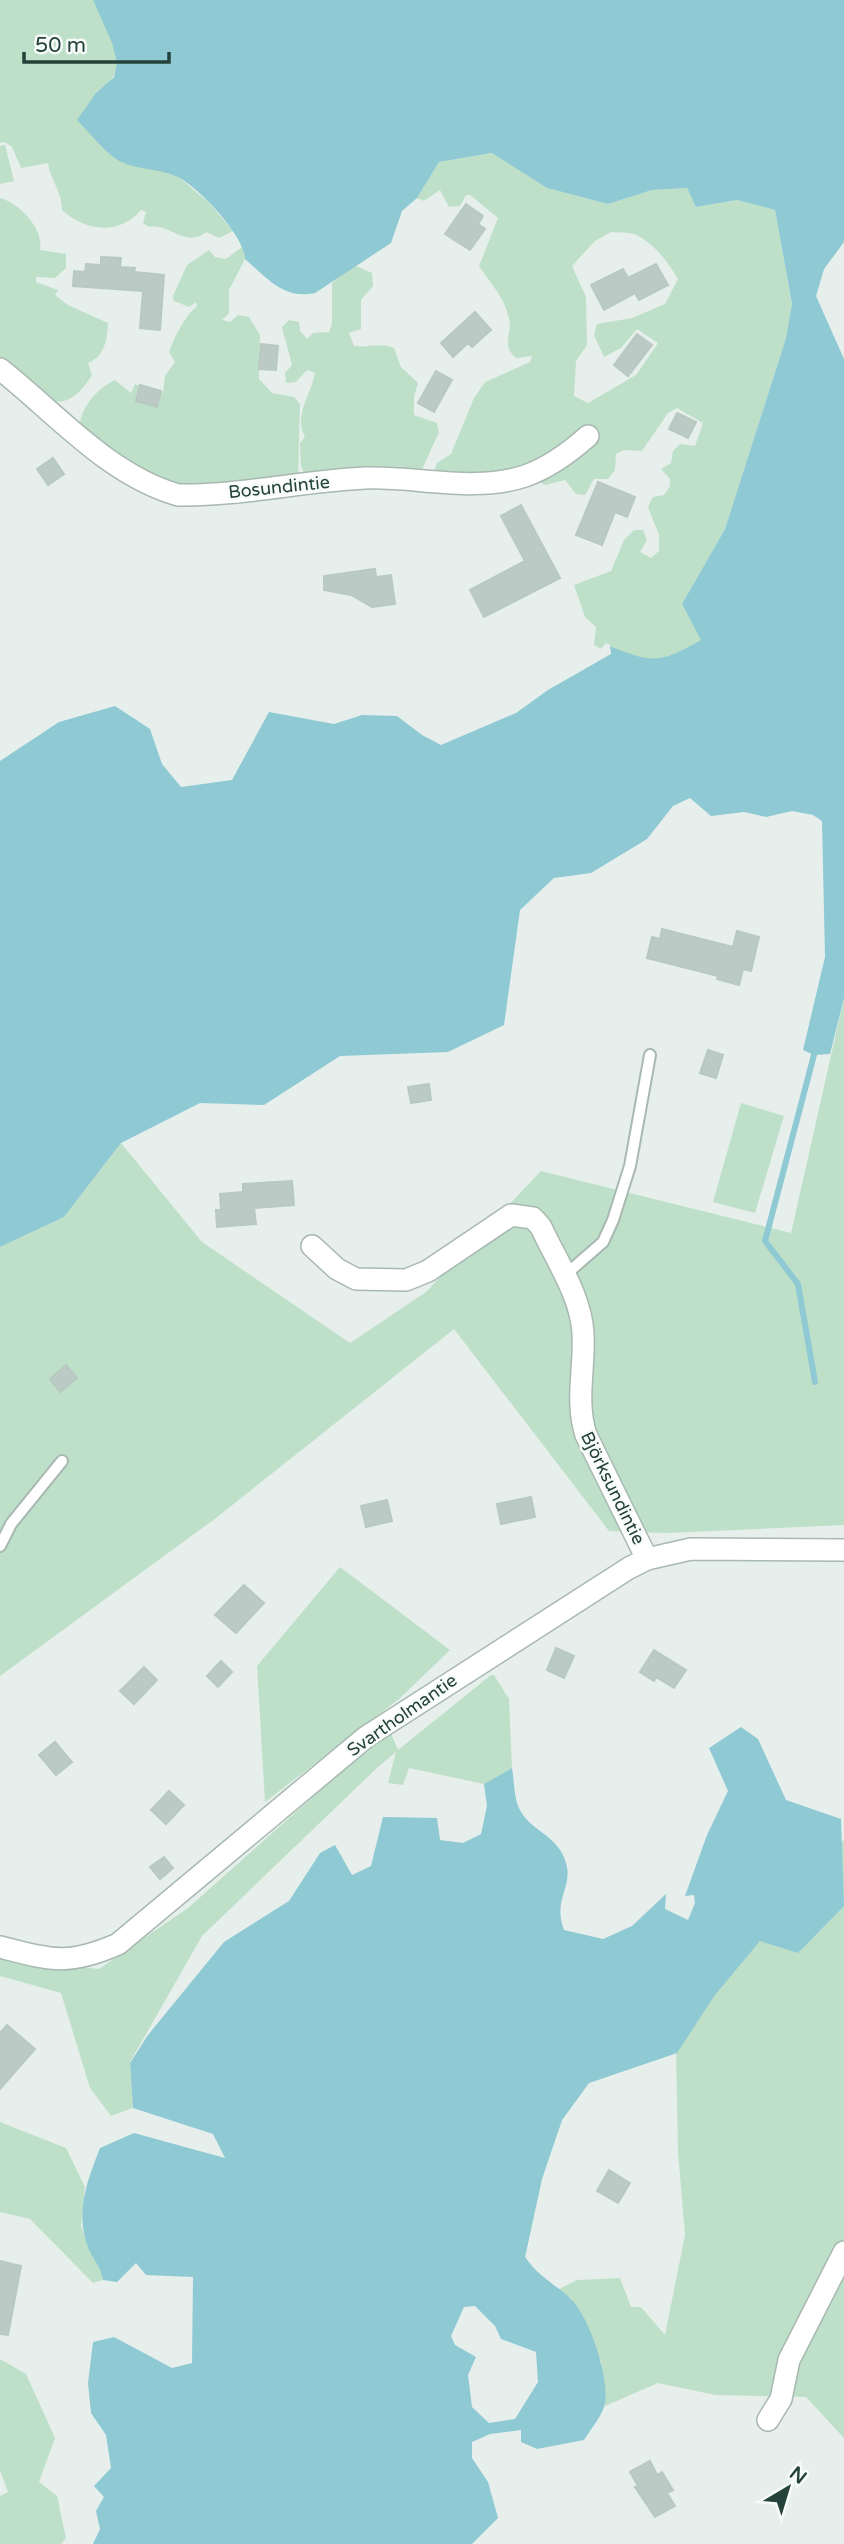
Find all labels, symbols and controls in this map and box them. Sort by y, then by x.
scale bar [24,21,170,65]
text: 50 m [35,33,86,58]
street label: Bosundintie [227,471,331,503]
street label: Björksundintie [576,1428,650,1548]
street label: Svartholmantie [343,1669,461,1761]
north arrow [753,2453,823,2523]
text: N [785,2462,811,2489]

